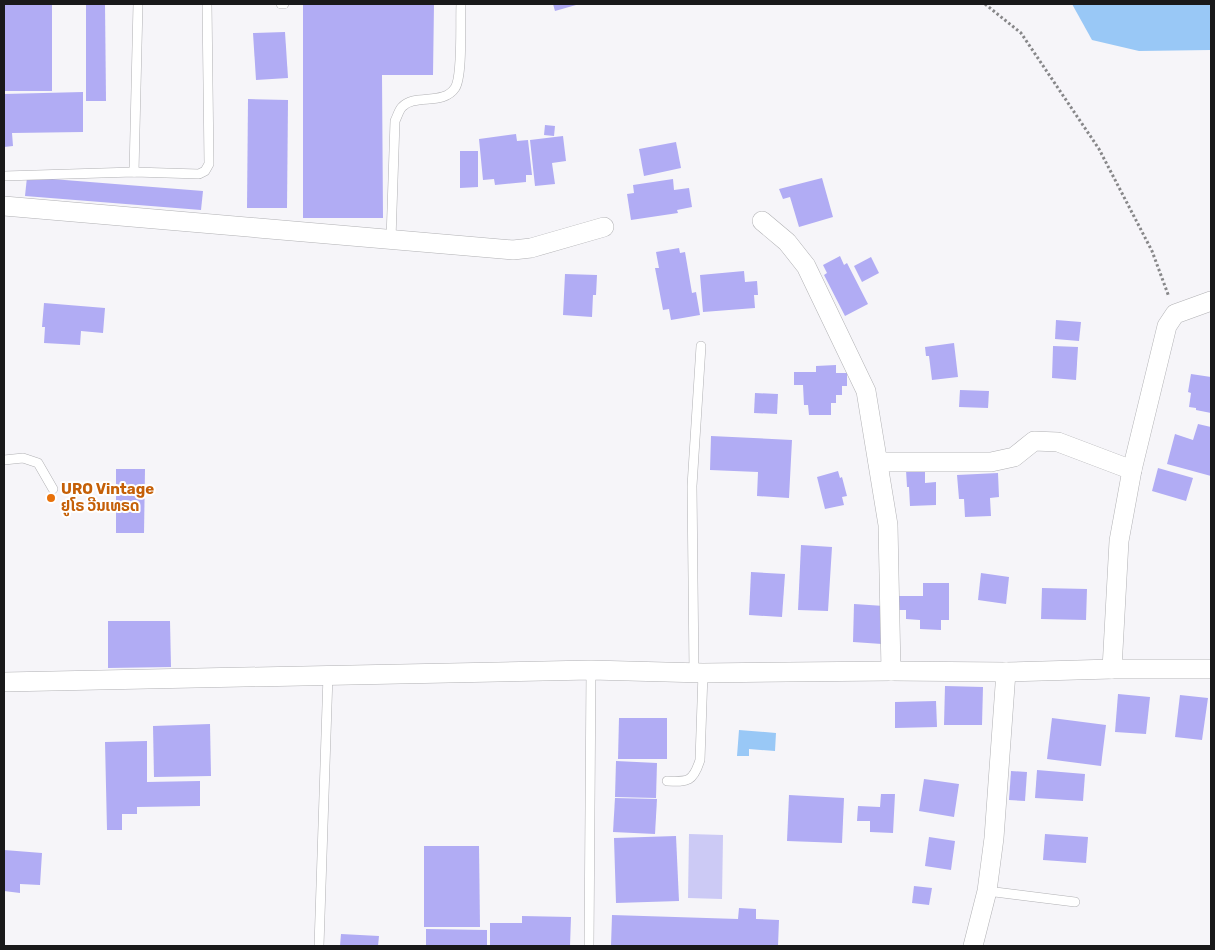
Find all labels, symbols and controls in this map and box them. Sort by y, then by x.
place label: URO Vintage ຢູໂຣ ວີນເທຣດ [61,480,154,517]
marker: URO Vintage ຢູໂຣ ວີນເທຣດ [45,492,57,504]

